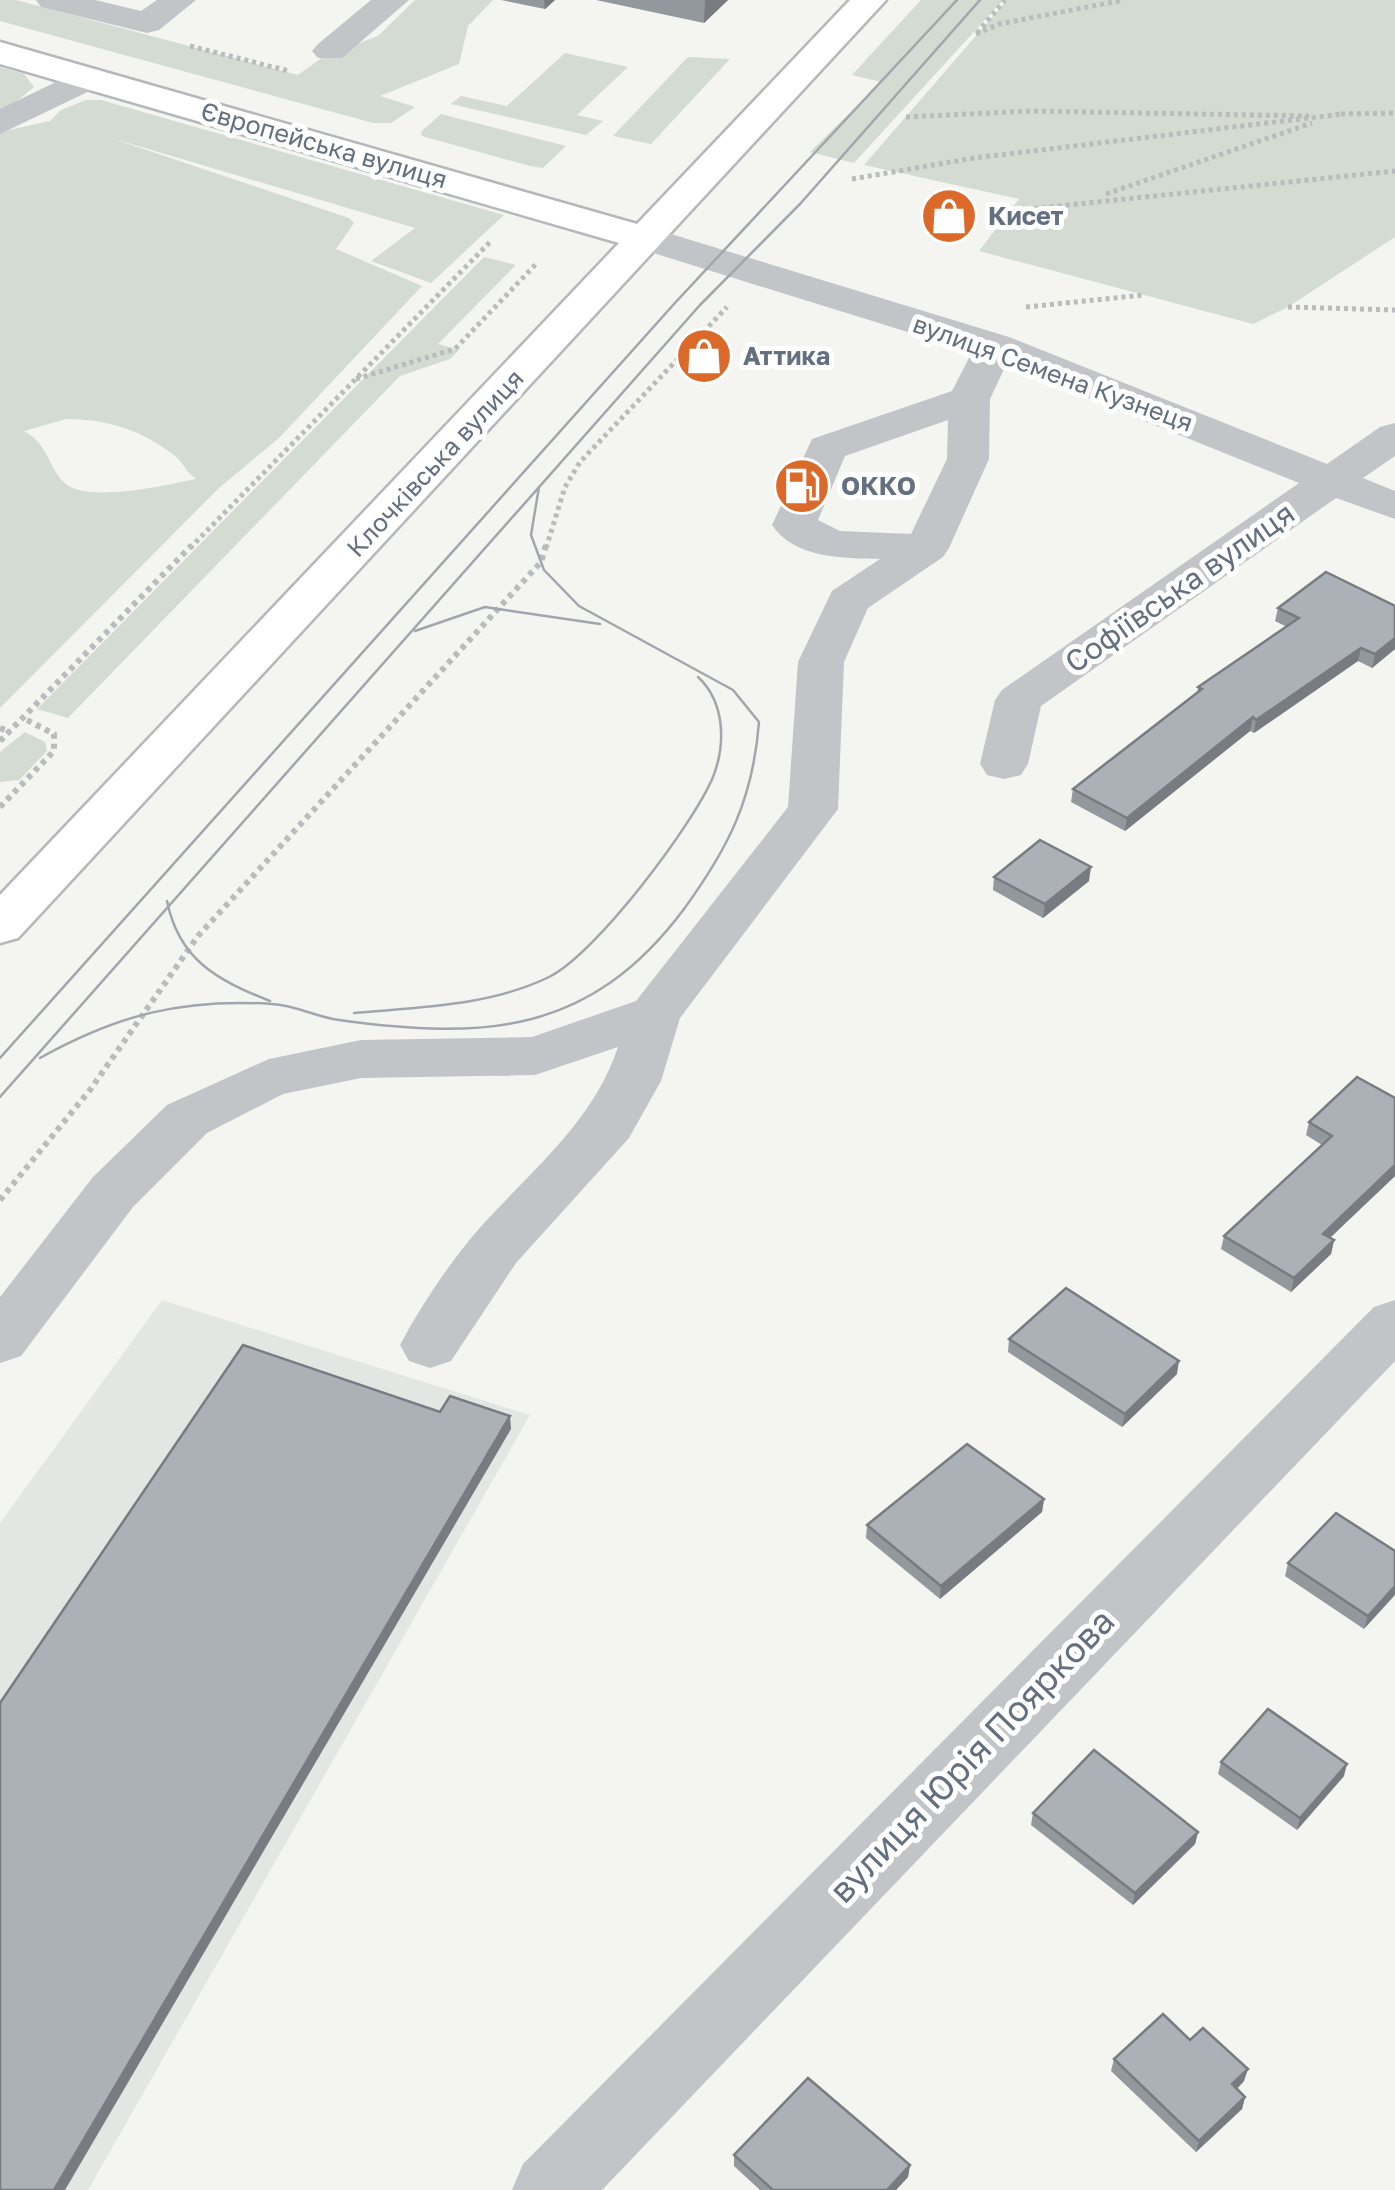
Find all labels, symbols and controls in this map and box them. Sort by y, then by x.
street label: Європейська вулиця [198,95,451,194]
shop icon: Кисет [919,186,979,246]
place label: Кисет [988,200,1064,231]
street label: вулиця Семена Кузнеця [909,307,1197,438]
shop icon: Аттика [674,326,734,386]
place label: Аттика [743,340,830,371]
street label: Клочківська вулиця [340,363,529,563]
fuel station icon: ОККО [772,456,832,516]
place label: ОККО [841,470,916,501]
street label: Софіївська вулиця [1058,494,1301,680]
street label: вулиця Юрія Пояркова [820,1600,1123,1911]

